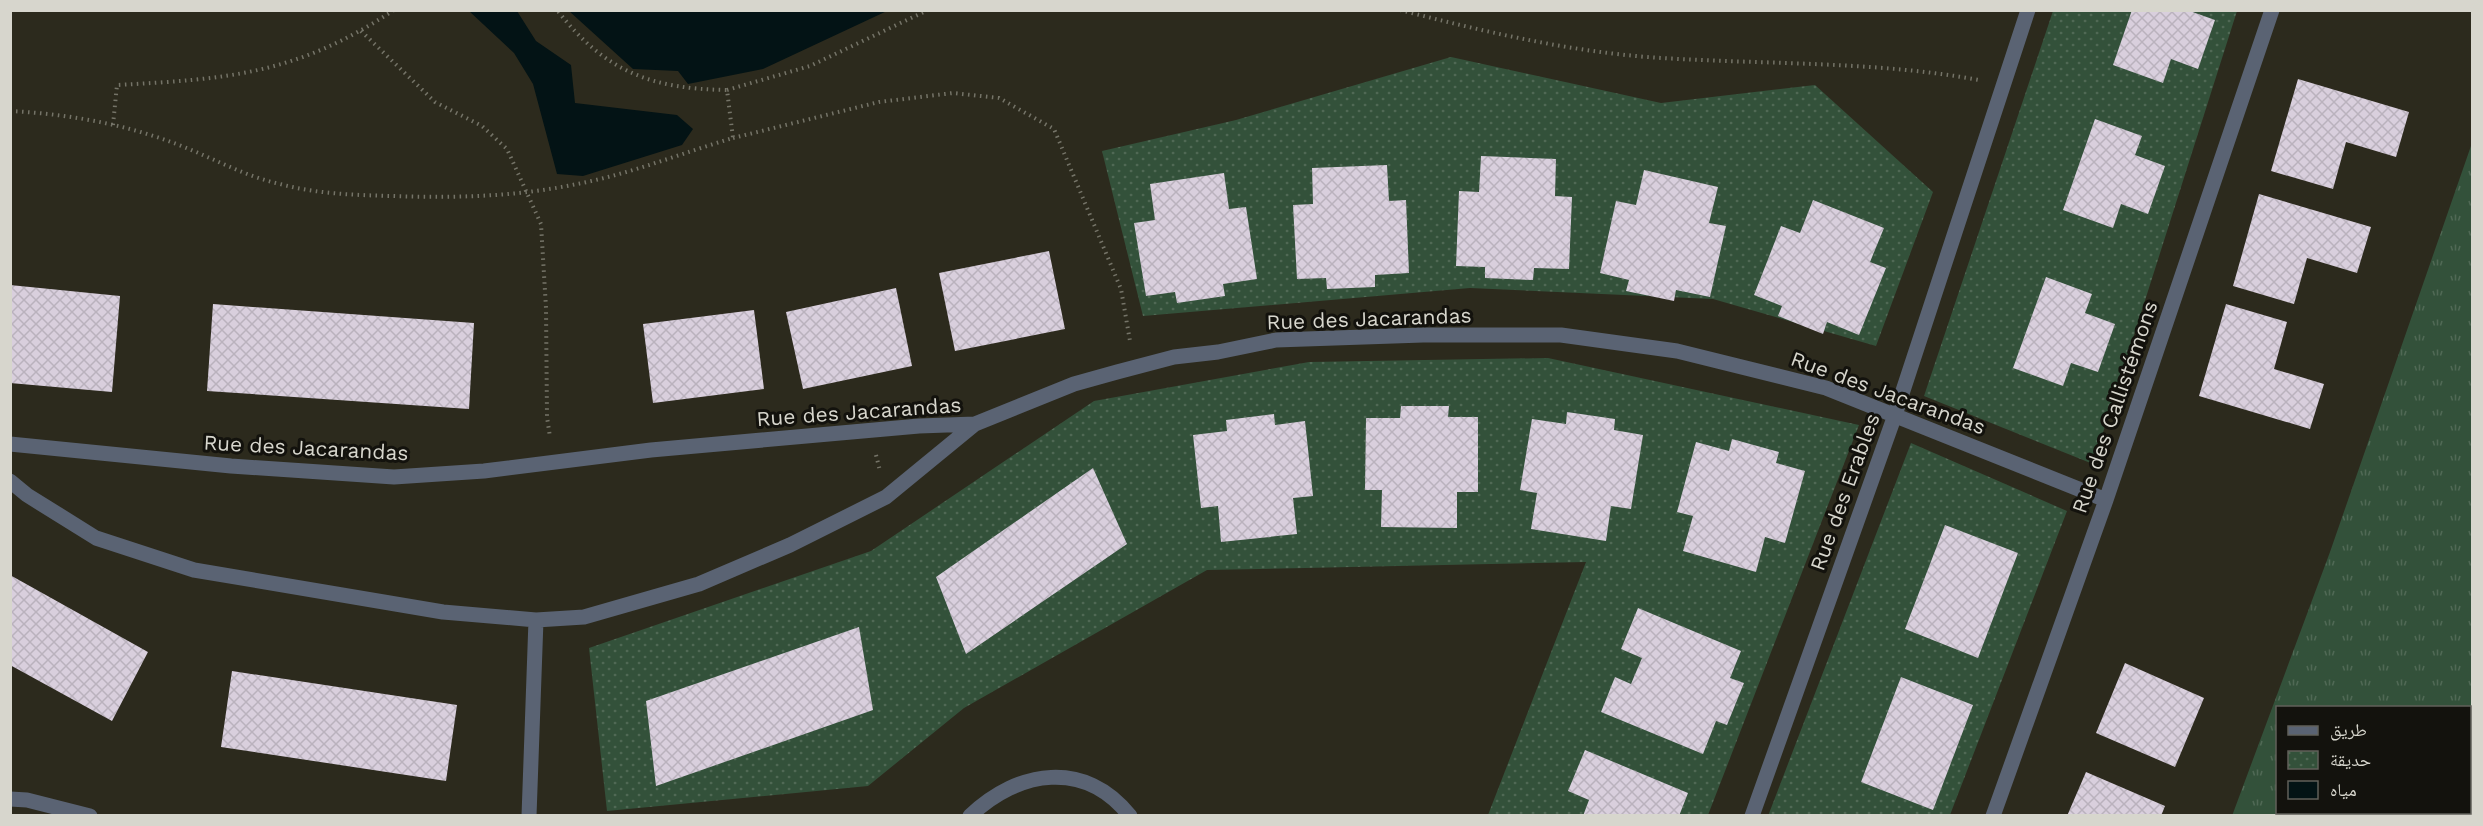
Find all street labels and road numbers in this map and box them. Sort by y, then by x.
street label: Rue des Callistémons [2066,297,2163,516]
street label: Rue des Jacarandas [1266,302,1472,335]
street label: Rue des Jacarandas [1787,346,1989,439]
street label: Rue des Jacarandas [756,392,962,431]
street label: Rue des Erables [1804,410,1885,574]
street label: Rue des Jacarandas [203,430,409,465]

